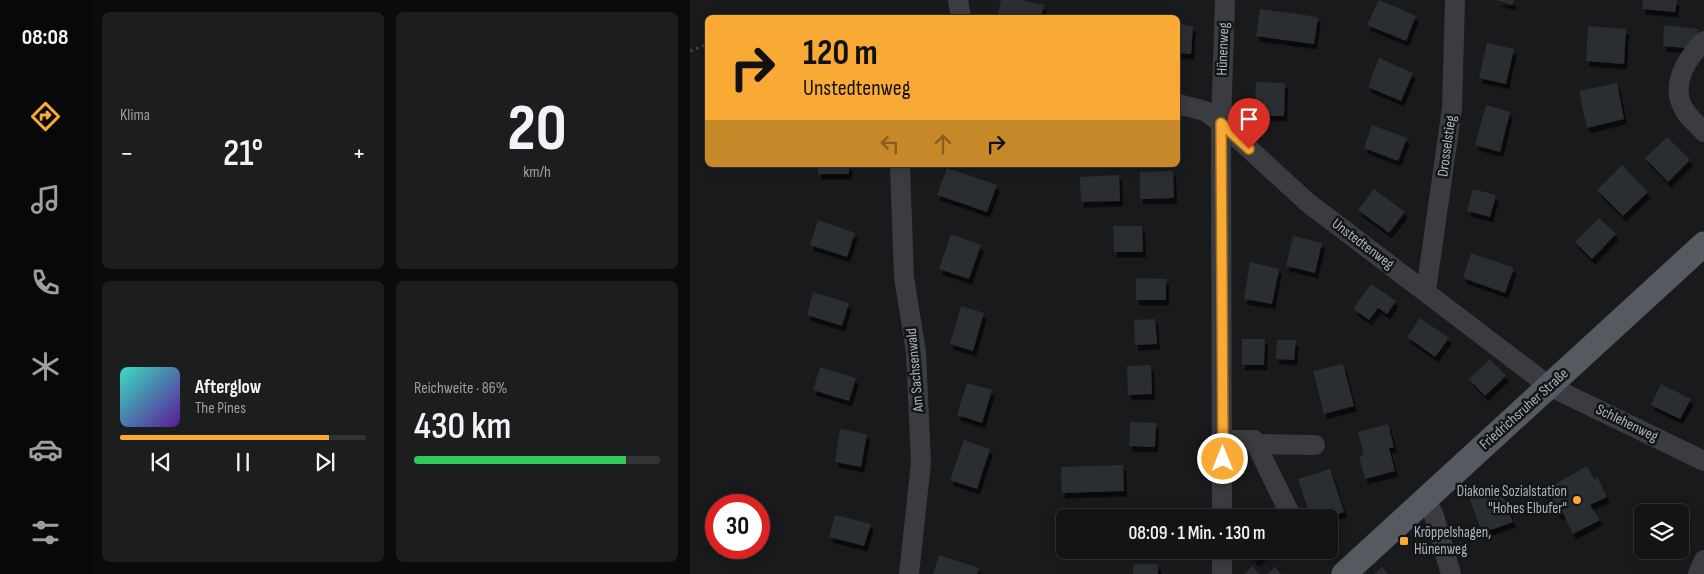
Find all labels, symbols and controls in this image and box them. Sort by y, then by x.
street label: Hünenweg [1213,22,1233,76]
text: 08:08 [22,24,68,51]
text: 120 m [803,32,878,75]
icon: right [720,35,785,100]
text: Unstedtenweg [803,75,910,102]
text: 20 [507,91,567,169]
pin [1228,98,1270,149]
icon: directions [28,99,63,134]
icon: arrive [1235,105,1263,133]
text: Klima [120,106,150,125]
street label: Drosselstieg [1433,114,1461,178]
icon: left [876,130,904,158]
icon: ahead [929,130,957,158]
icon: right [982,130,1010,158]
text: 21° [223,131,263,176]
text: − [120,137,134,170]
text: + [352,137,366,170]
text: km/h [523,163,551,182]
icon: music [28,182,63,217]
street label: Unstedtenweg [1328,214,1398,274]
icon: phone [28,265,63,300]
street label: Am Sachsenwald [902,327,928,414]
icon: climate [28,349,63,384]
street label: Friedrichsruher Straße [1476,364,1572,454]
text: Afterglow [195,376,261,399]
text: Reichweite · 86% [414,379,507,398]
text: The Pines [195,399,246,418]
street label: Schlehenweg [1593,400,1661,446]
text: 430 km [414,404,511,449]
icon: car [28,432,63,467]
position arrow [1196,432,1248,484]
icon: previous [147,448,175,476]
icon: pause [229,448,257,476]
icon: next [311,448,339,476]
place label: Diakonie Sozialstation "Hohes Elbufer" [1457,482,1567,518]
speed limit sign: 30 [705,494,770,559]
marker: Diakonie Sozialstation "Hohes Elbufer" [1571,494,1583,506]
map controls [1634,504,1689,559]
button: layers [1634,504,1689,559]
icon: filters [28,515,63,550]
text: 08:09 · 1 Min. · 130 m [1129,522,1265,545]
place label: Kröppelshagen, Hünenweg [1414,523,1491,559]
marker: Kröppelshagen, Hünenweg [1398,535,1410,547]

